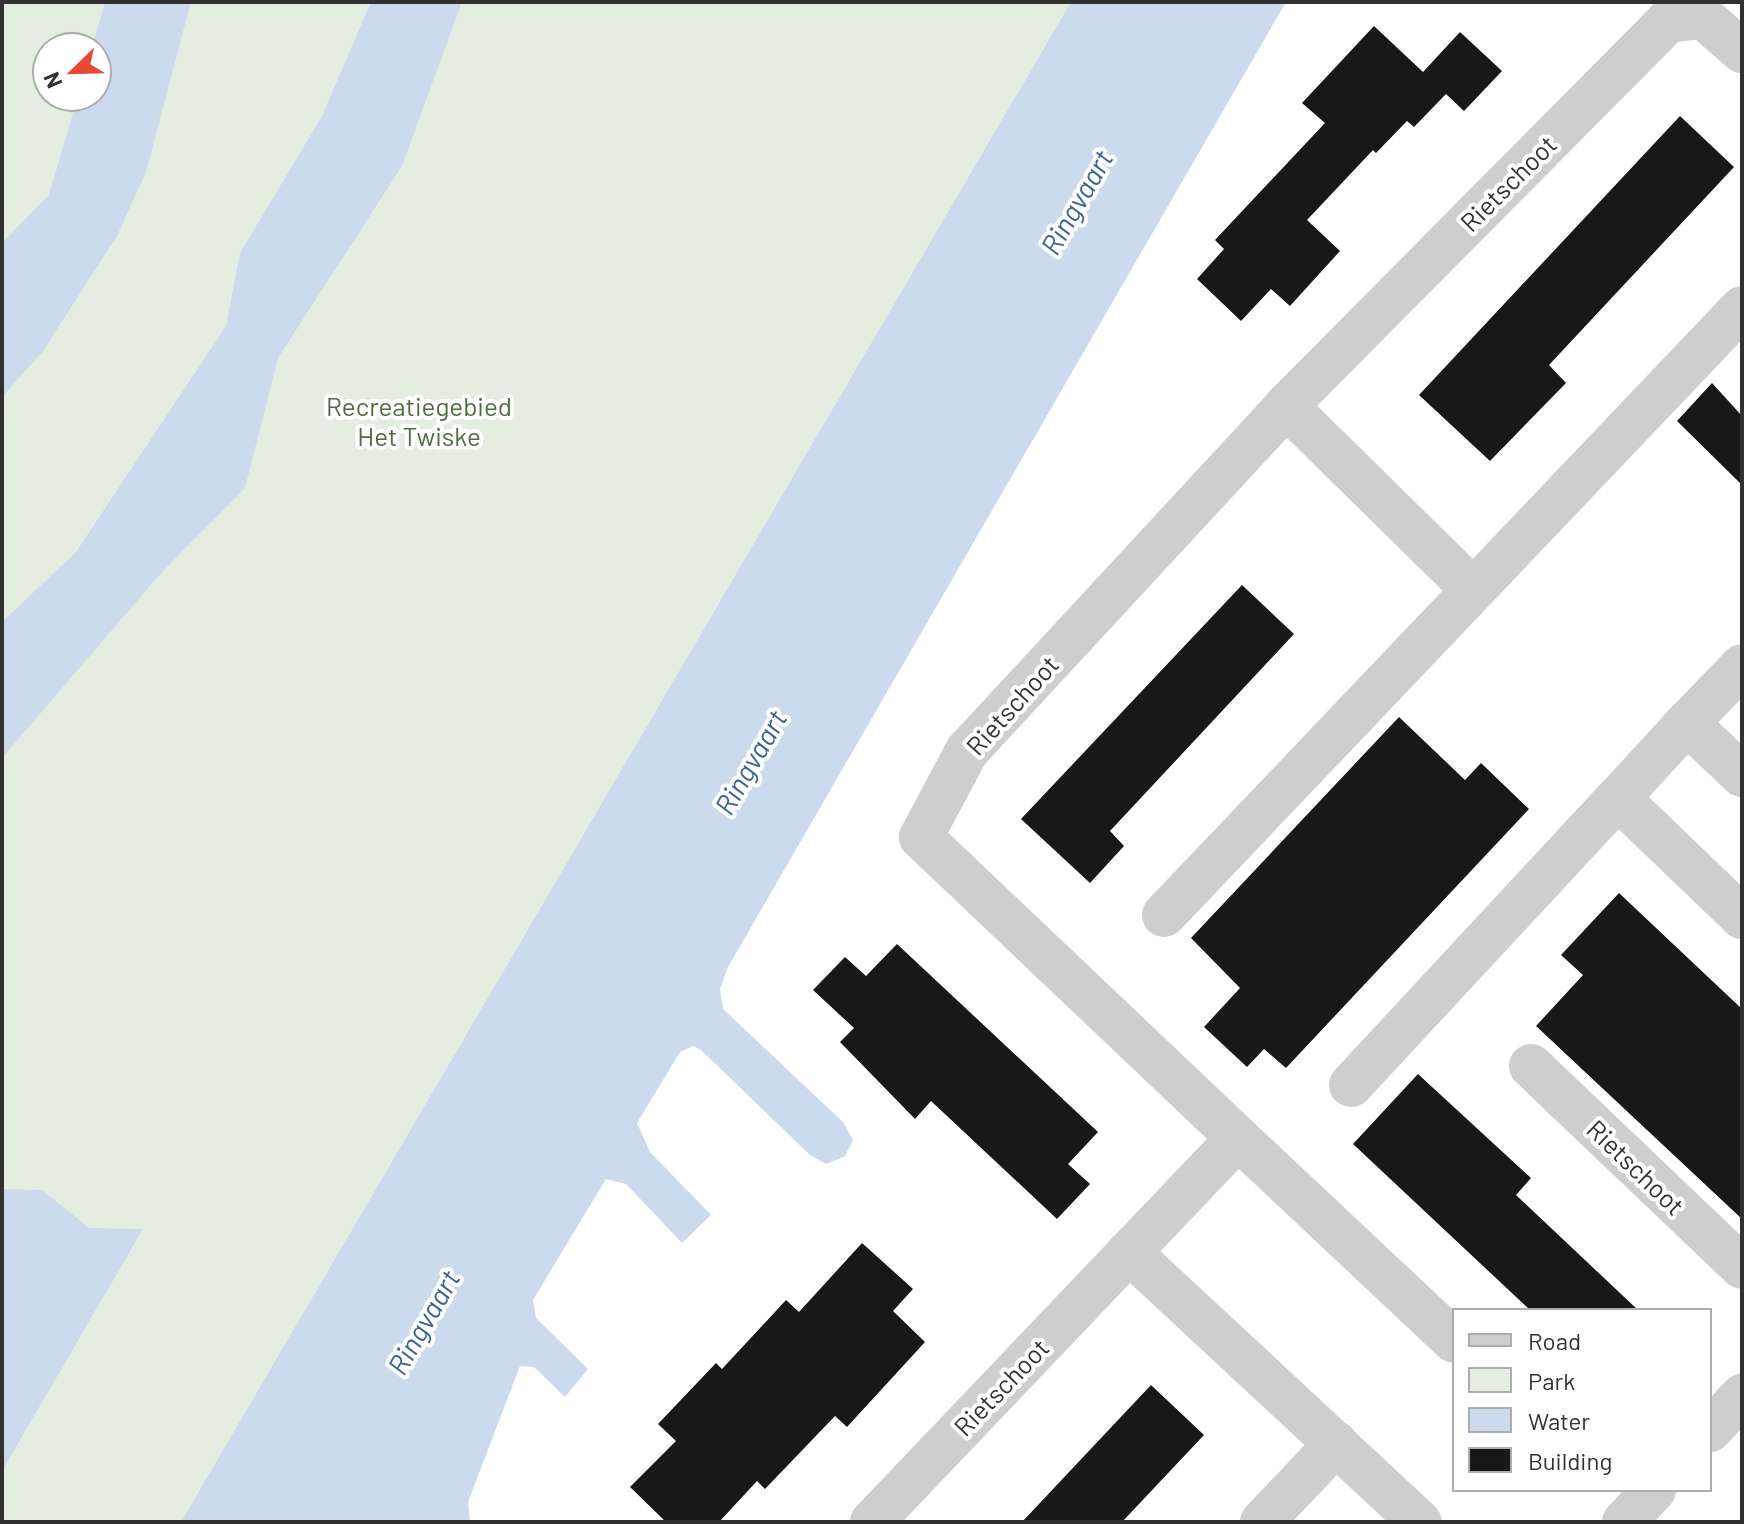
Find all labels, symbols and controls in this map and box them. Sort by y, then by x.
north arrow [32,32,112,112]
text: N [37,69,67,92]
street label: Rietschoot [1453,128,1563,238]
water label: Ringvaart [1033,144,1119,260]
park label: Recreatiegebied Het Twiske [326,390,512,452]
street label: Rietschoot [959,649,1065,761]
water label: Ringvaart [707,704,793,820]
street label: Rietschoot [1581,1113,1691,1221]
water label: Ringvaart [380,1264,466,1380]
legend [1452,1308,1712,1492]
text: Road [1528,1326,1581,1355]
street label: Rietschoot [947,1332,1055,1442]
text: Park [1528,1366,1575,1395]
text: Water [1528,1406,1590,1435]
text: Building [1528,1446,1612,1475]

